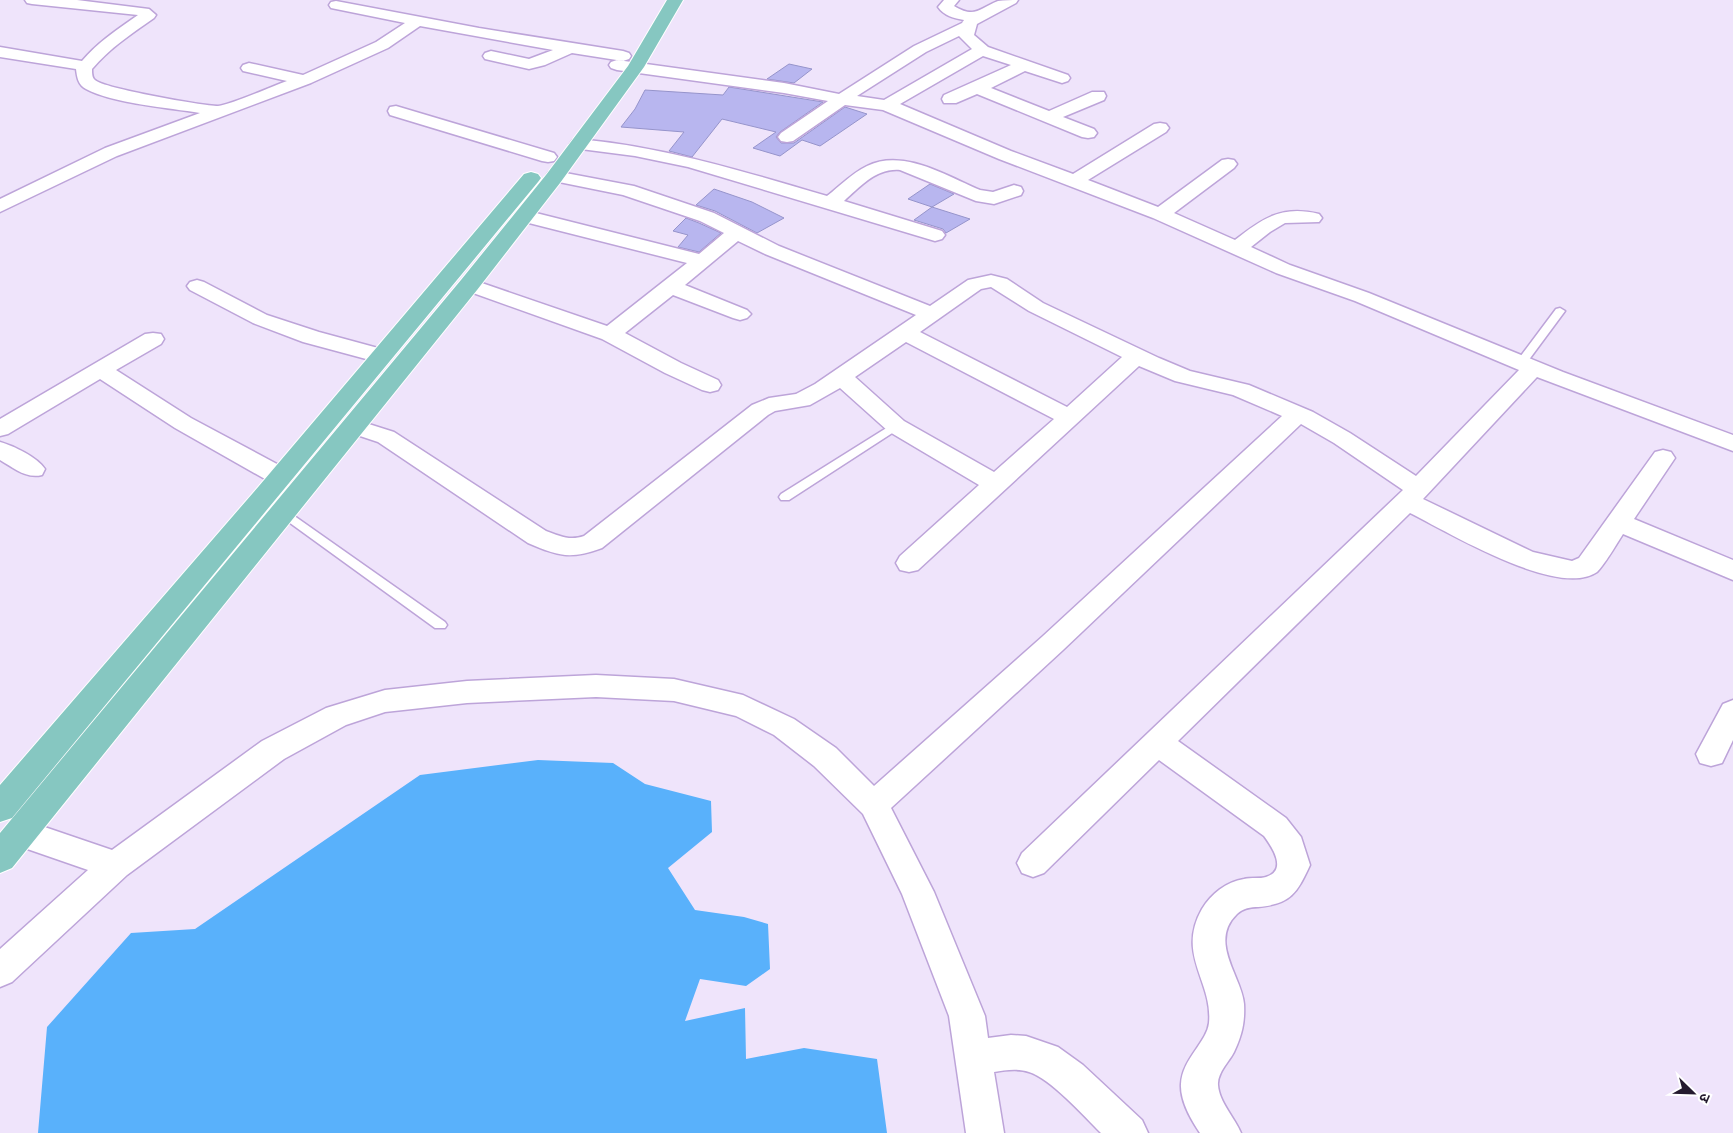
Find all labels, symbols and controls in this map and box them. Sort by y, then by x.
north arrow [1668,1068,1718,1118]
text: उ [1695,1091,1715,1106]

